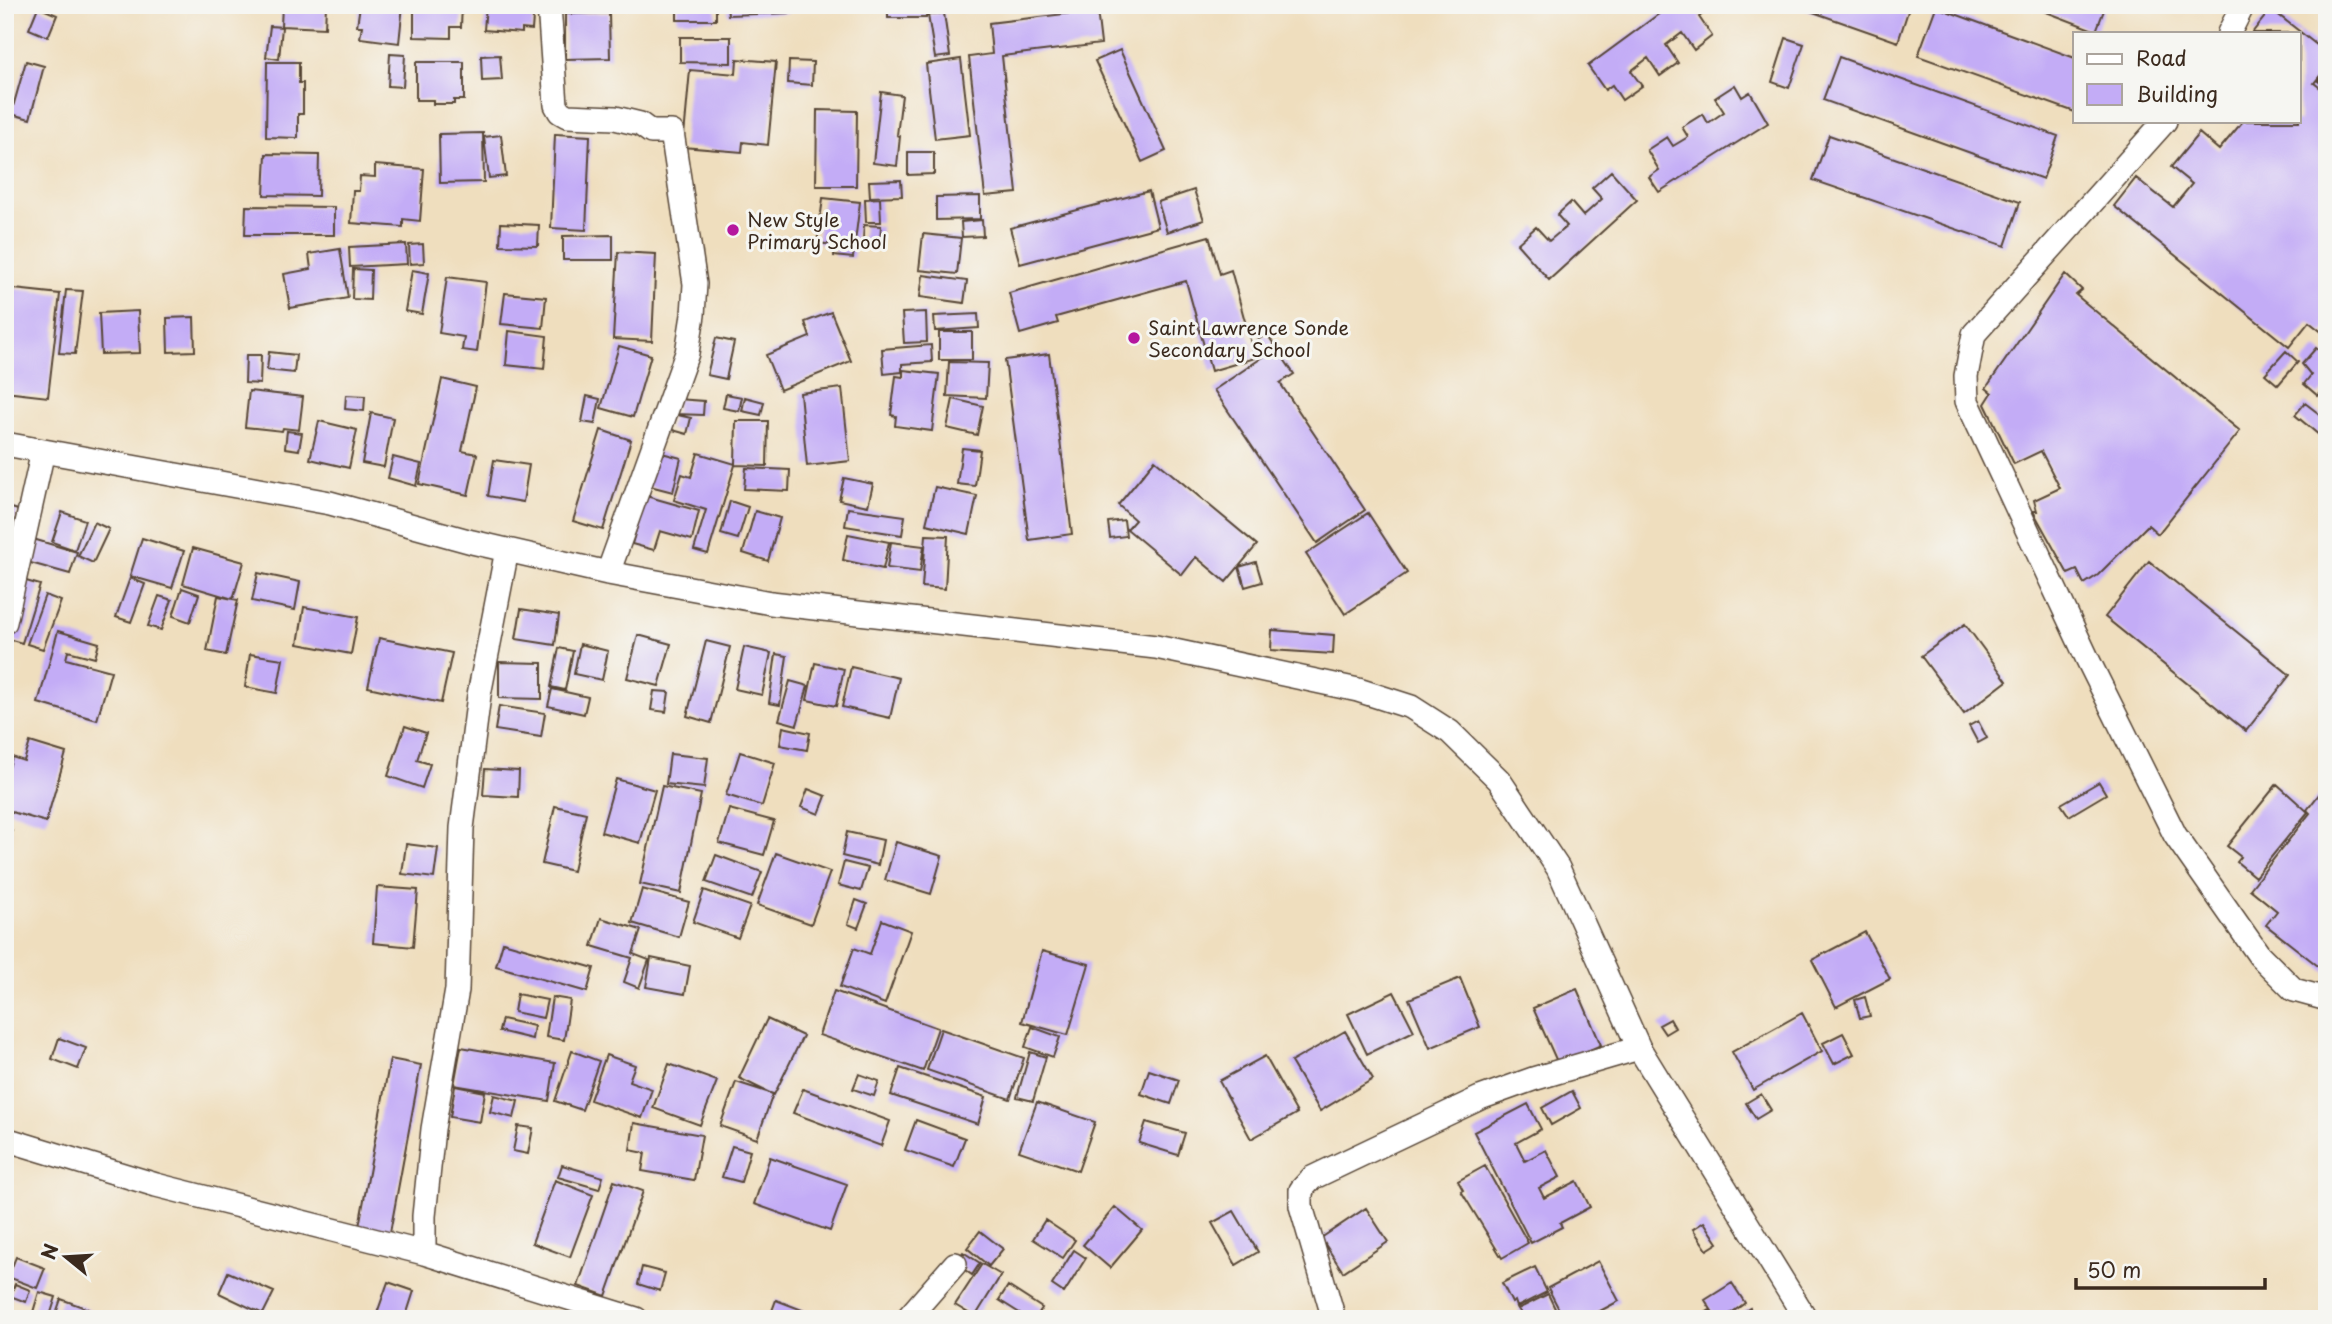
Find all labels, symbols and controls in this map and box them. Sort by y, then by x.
legend [2073,32,2300,122]
text: Road [2136,41,2187,73]
text: Building [2136,77,2218,109]
place label: New Style Primary School [747,205,887,255]
marker: New Style Primary School [725,222,741,238]
place label: Saint Lawrence Sonde Secondary School [1148,313,1349,363]
marker: Saint Lawrence Sonde Secondary School [1126,330,1142,346]
north arrow [32,1222,102,1292]
text: N [33,1240,65,1263]
scale bar [2076,1247,2266,1291]
text: 50 m [2087,1253,2141,1285]

